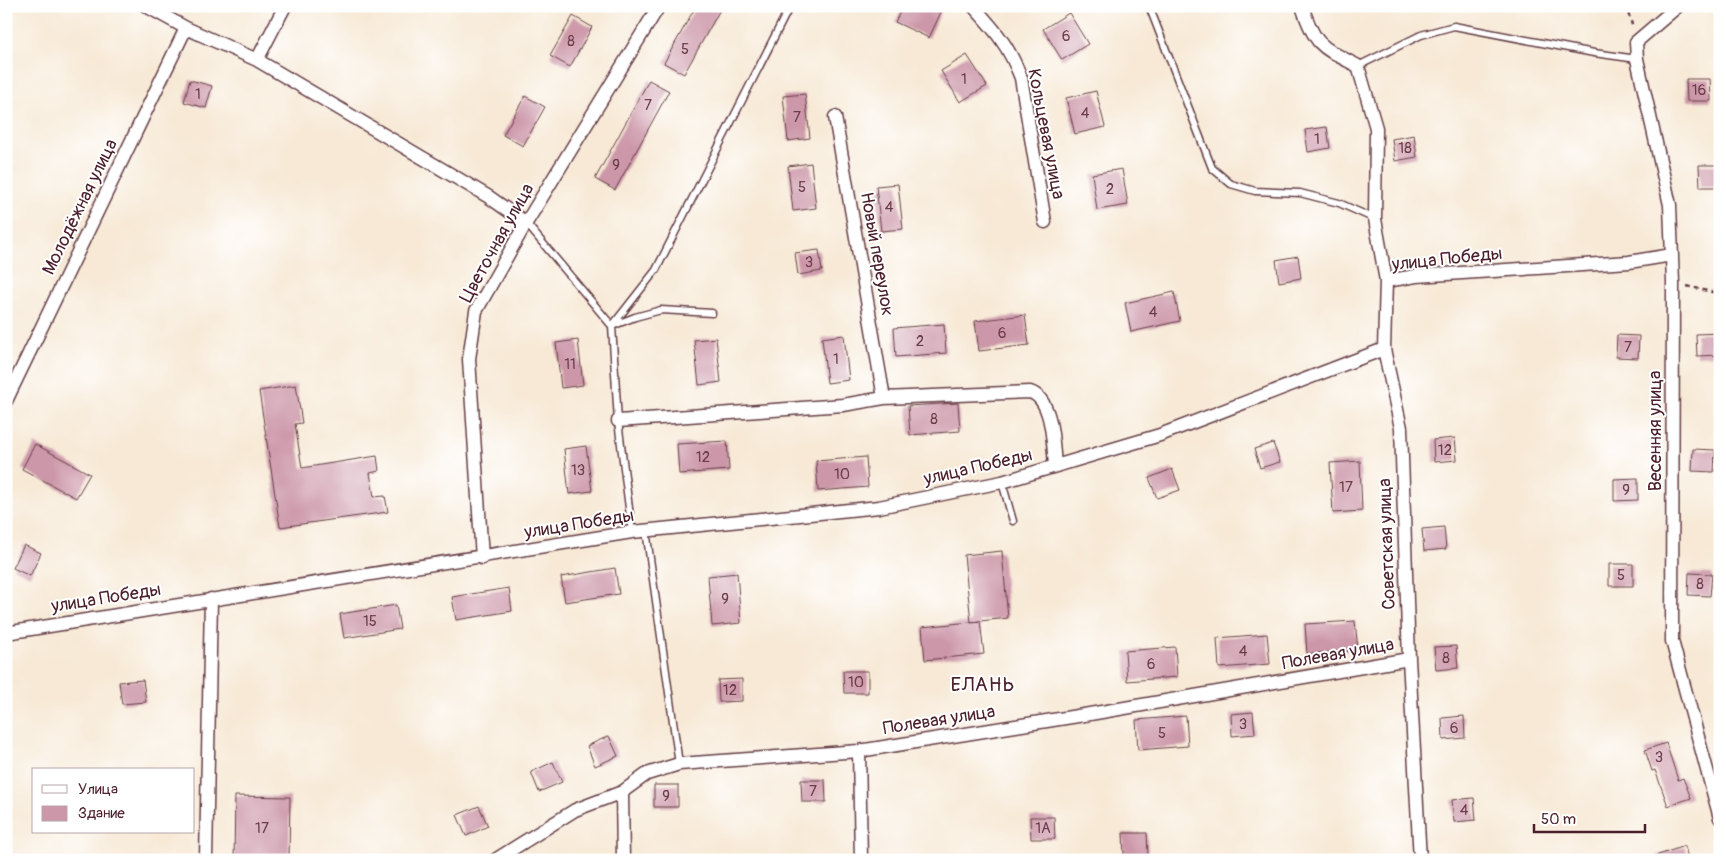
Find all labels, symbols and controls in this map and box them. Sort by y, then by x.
house number: 6 [1062,27,1070,46]
house number: 8 [567,32,575,51]
house number: 5 [681,40,689,59]
street label: Кольцевая улица [1022,67,1070,201]
house number: 1 [961,70,967,89]
house number: 16 [1692,81,1706,100]
house number: 1 [195,85,201,104]
house number: 7 [644,96,652,115]
house number: 4 [1081,104,1090,123]
house number: 7 [793,108,801,127]
house number: 1 [1314,130,1320,149]
street label: Молодёжная улица [37,135,123,279]
house number: 18 [1398,139,1412,158]
house number: 9 [612,156,620,175]
house number: 5 [798,178,806,197]
street label: Цветочная улица [455,179,539,307]
house number: 2 [1106,180,1114,199]
street label: Новый переулок [855,190,899,318]
house number: 4 [885,198,894,217]
street label: улица Победы [1390,242,1503,276]
house number: 3 [805,253,813,272]
house number: 4 [1149,303,1158,322]
house number: 6 [998,324,1006,343]
house number: 2 [916,332,924,351]
house number: 7 [1624,338,1632,357]
house number: 1 [833,350,839,369]
house number: 11 [564,355,576,374]
street label: Весенняя улица [1644,371,1667,491]
house number: 8 [930,410,938,429]
house number: 12 [1438,441,1452,460]
street label: улица Победы [920,443,1035,491]
house number: 12 [696,448,710,467]
house number: 13 [571,461,585,480]
house number: 10 [834,465,850,484]
house number: 17 [1339,478,1353,497]
street label: Советская улица [1373,478,1401,610]
house number: 9 [1622,481,1630,500]
street label: улица Победы [522,504,636,544]
house number: 5 [1617,566,1625,585]
house number: 8 [1696,575,1704,594]
street label: улица Победы [49,578,163,618]
house number: 9 [721,590,729,609]
house number: 15 [363,612,377,631]
street label: Полевая улица [1280,633,1396,675]
house number: 4 [1239,642,1248,661]
house number: 8 [1442,649,1450,668]
house number: 6 [1147,655,1155,674]
district label: ЕЛАНЬ [950,672,1016,697]
house number: 10 [848,673,864,692]
house number: 12 [723,681,737,700]
street label: Полевая улица [881,700,997,740]
house number: 3 [1239,715,1247,734]
house number: 6 [1450,719,1458,738]
house number: 5 [1158,724,1166,743]
house number: 3 [1655,748,1663,767]
legend [32,768,195,834]
text: Улица [78,780,118,799]
house number: 7 [809,782,817,801]
house number: 9 [662,787,670,806]
house number: 4 [1460,801,1469,820]
scale bar [1534,801,1645,833]
text: Здание [78,804,125,823]
text: 50 m [1541,810,1576,829]
house number: 17 [255,819,269,838]
house number: 1А [1035,819,1051,838]

